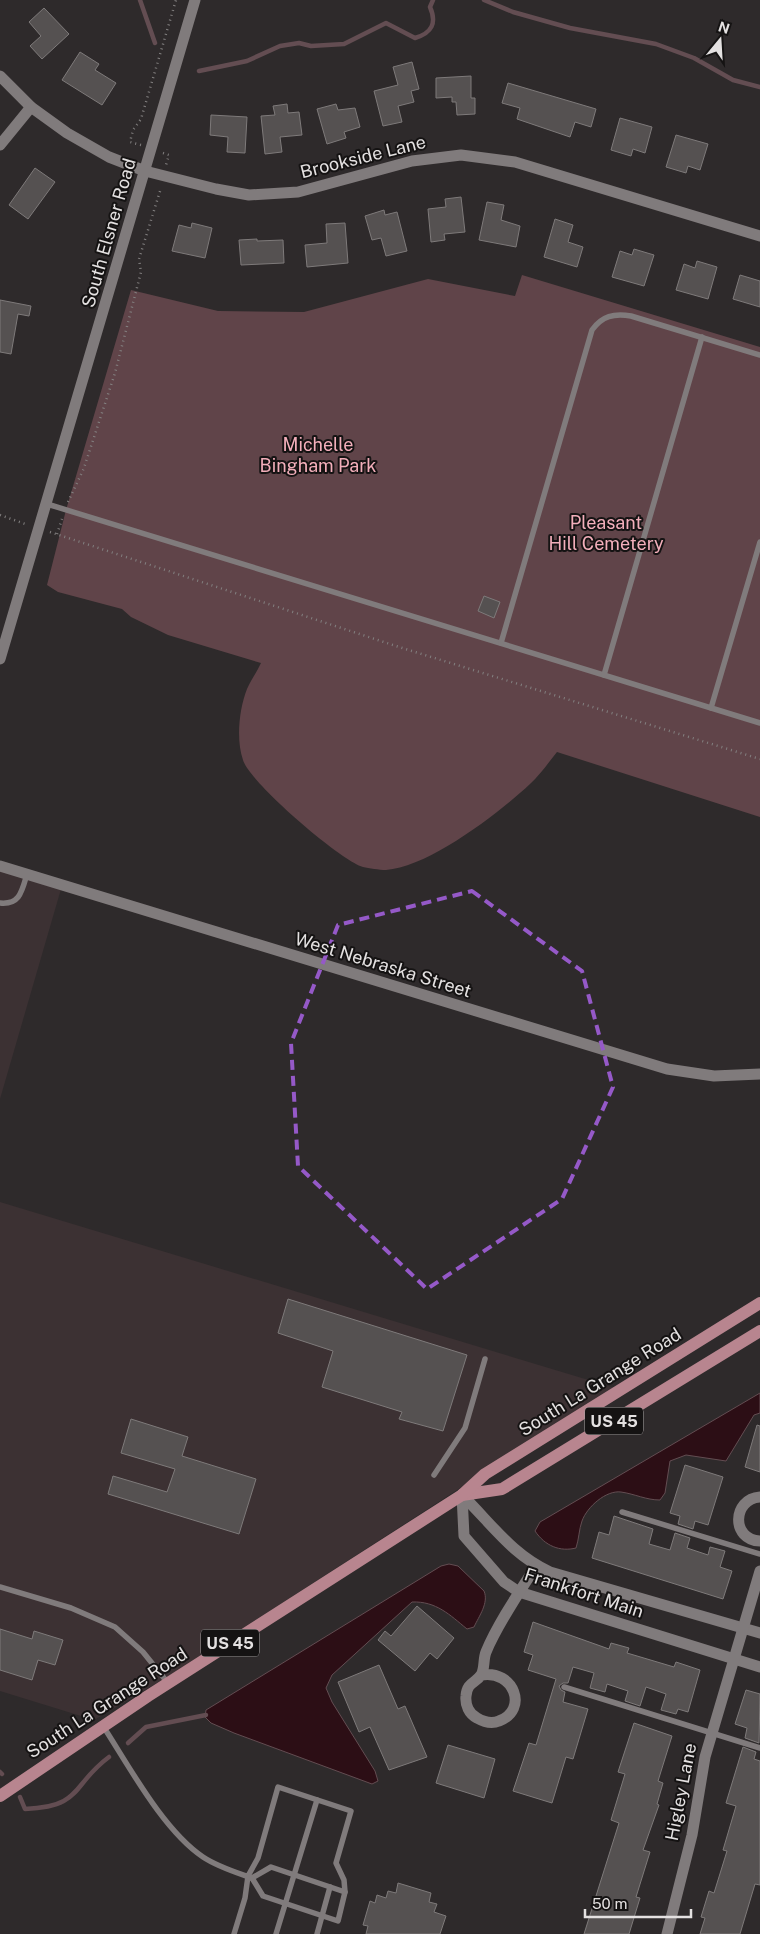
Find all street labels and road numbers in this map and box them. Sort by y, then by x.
street label: Brookside Lane [298,131,428,182]
street label: South Elsner Road [77,156,140,310]
street label: West Nebraska Street [292,928,474,1001]
street label: South La Grange Road [515,1323,685,1440]
road number: US 45 [585,1408,643,1434]
street label: Frankfort Main [522,1563,646,1622]
road number: US 45 [201,1630,259,1656]
street label: South La Grange Road [23,1643,191,1762]
street label: Higley Lane [661,1741,700,1843]

